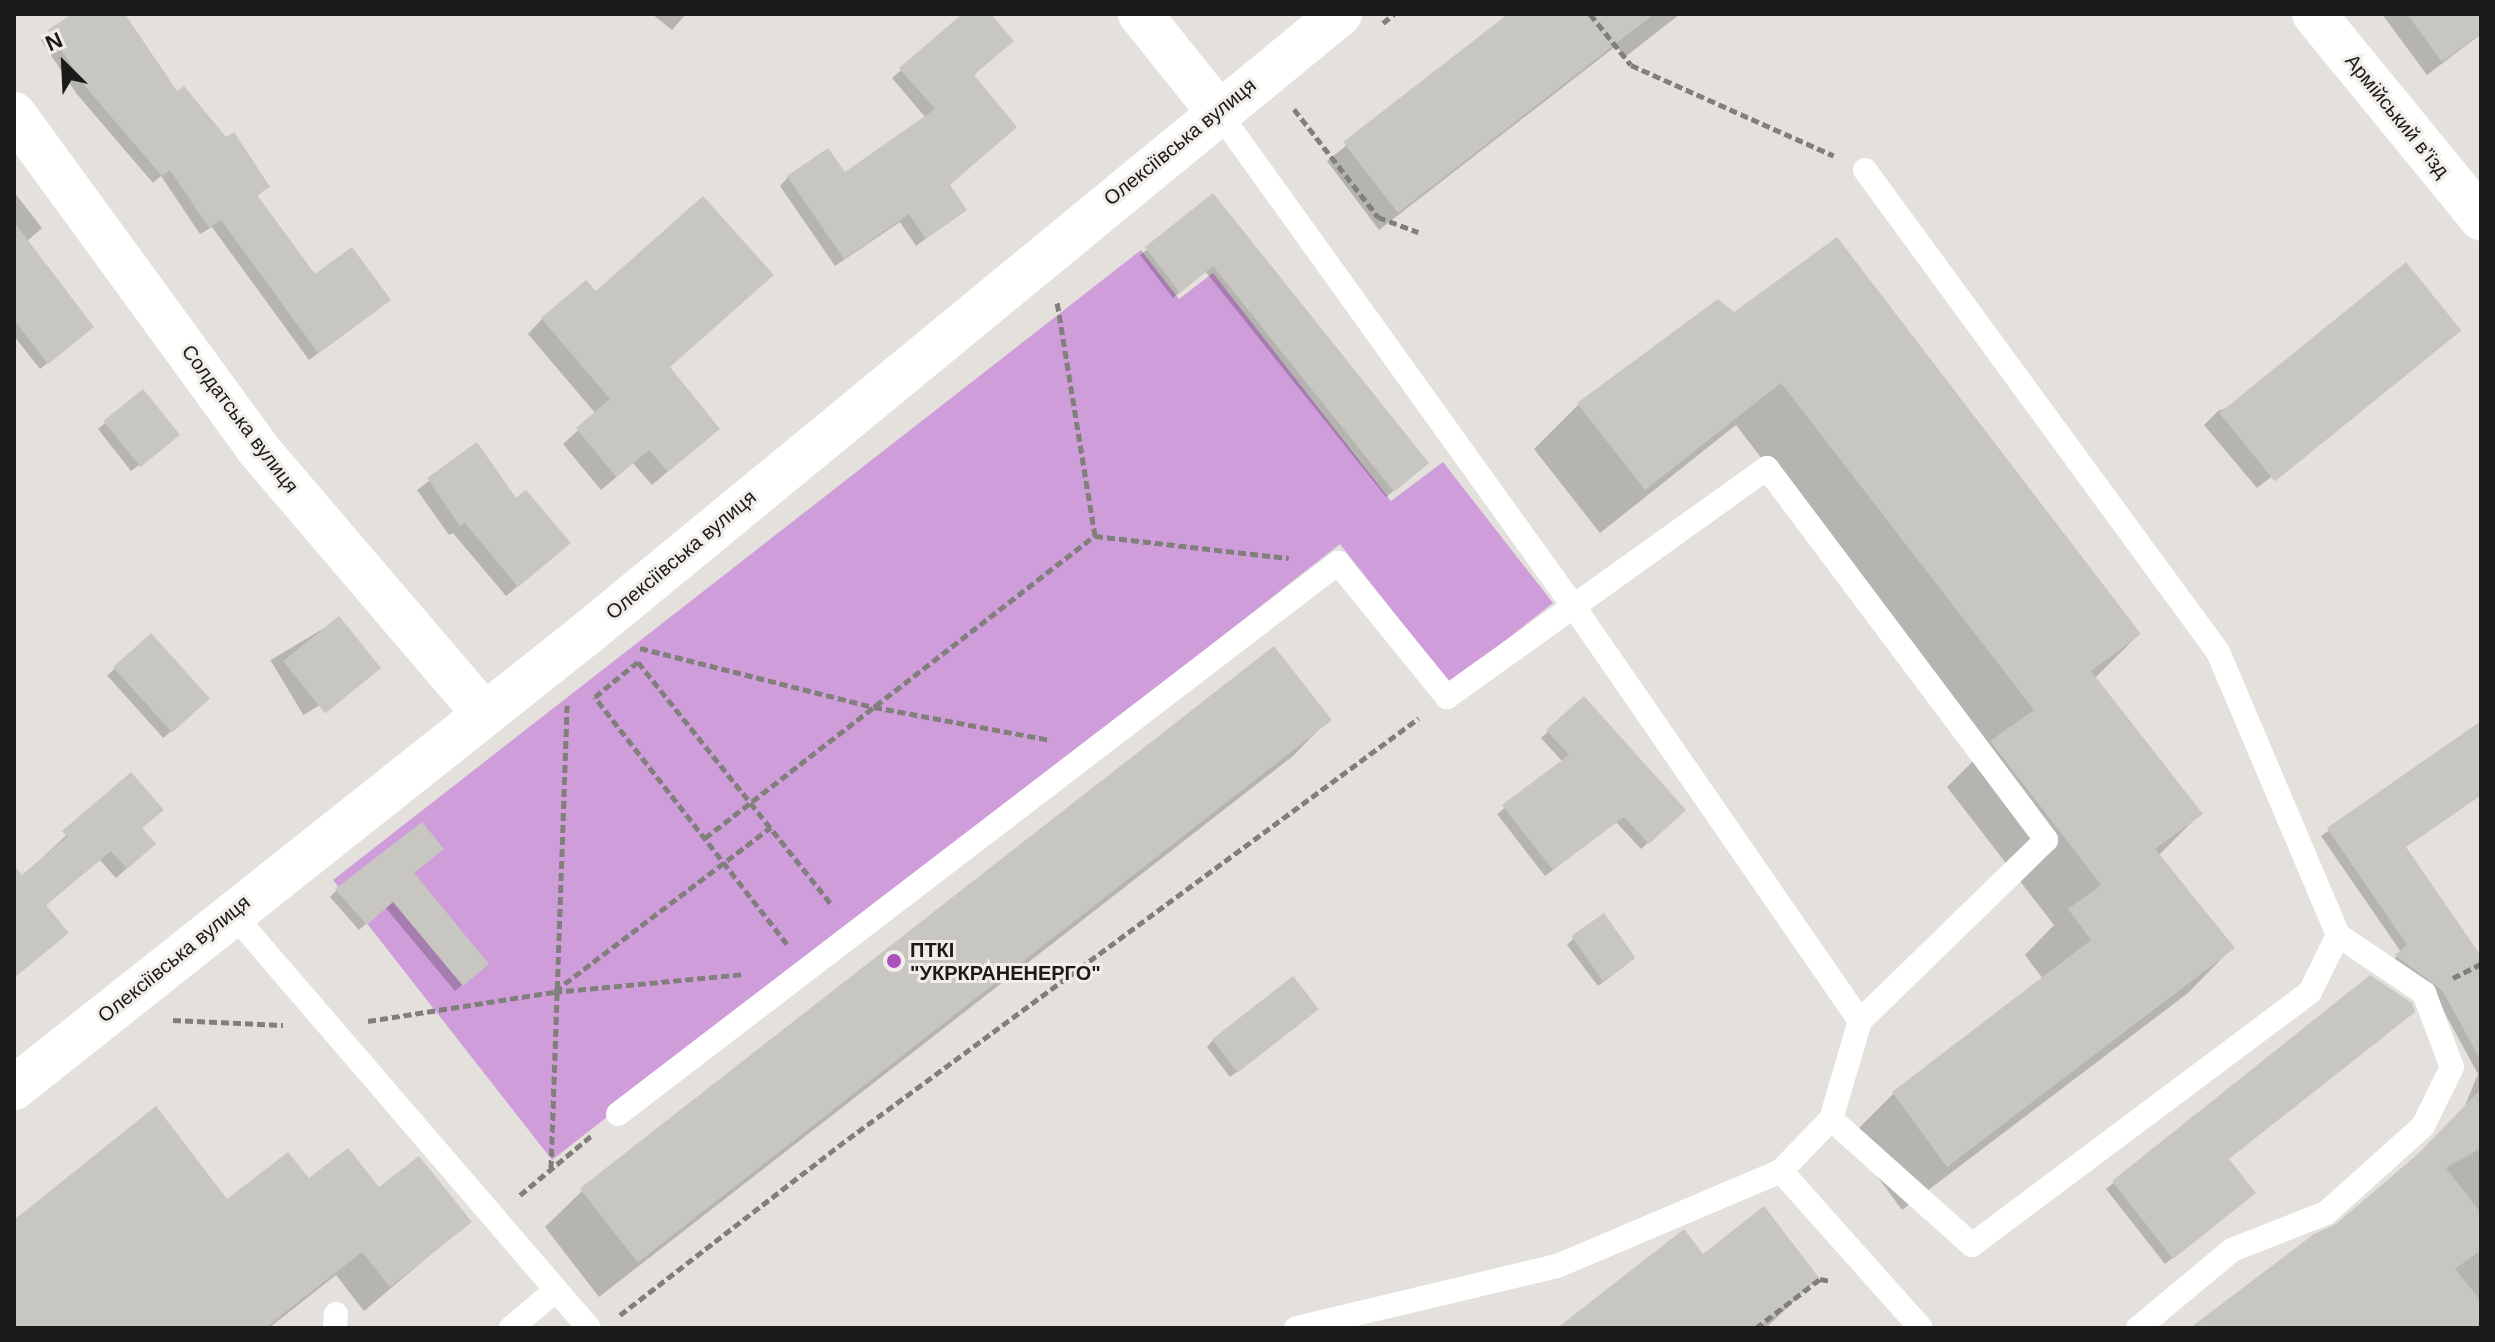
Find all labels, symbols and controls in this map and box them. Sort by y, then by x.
north arrow [24,24,104,104]
text: N [42,27,66,56]
street label: Армійський в’їзд [2340,49,2454,183]
street label: Олексіївська вулиця [1099,73,1261,211]
street label: Солдатська вулиця [176,340,304,498]
street label: Олексіївська вулиця [601,485,761,625]
street label: Олексіївська вулиця [93,890,255,1028]
place label: ПТКІ "УКРКРАНЕНЕРГО" [910,938,1101,985]
marker: ПТКІ "УКРКРАНЕНЕРГО" [885,952,903,970]

